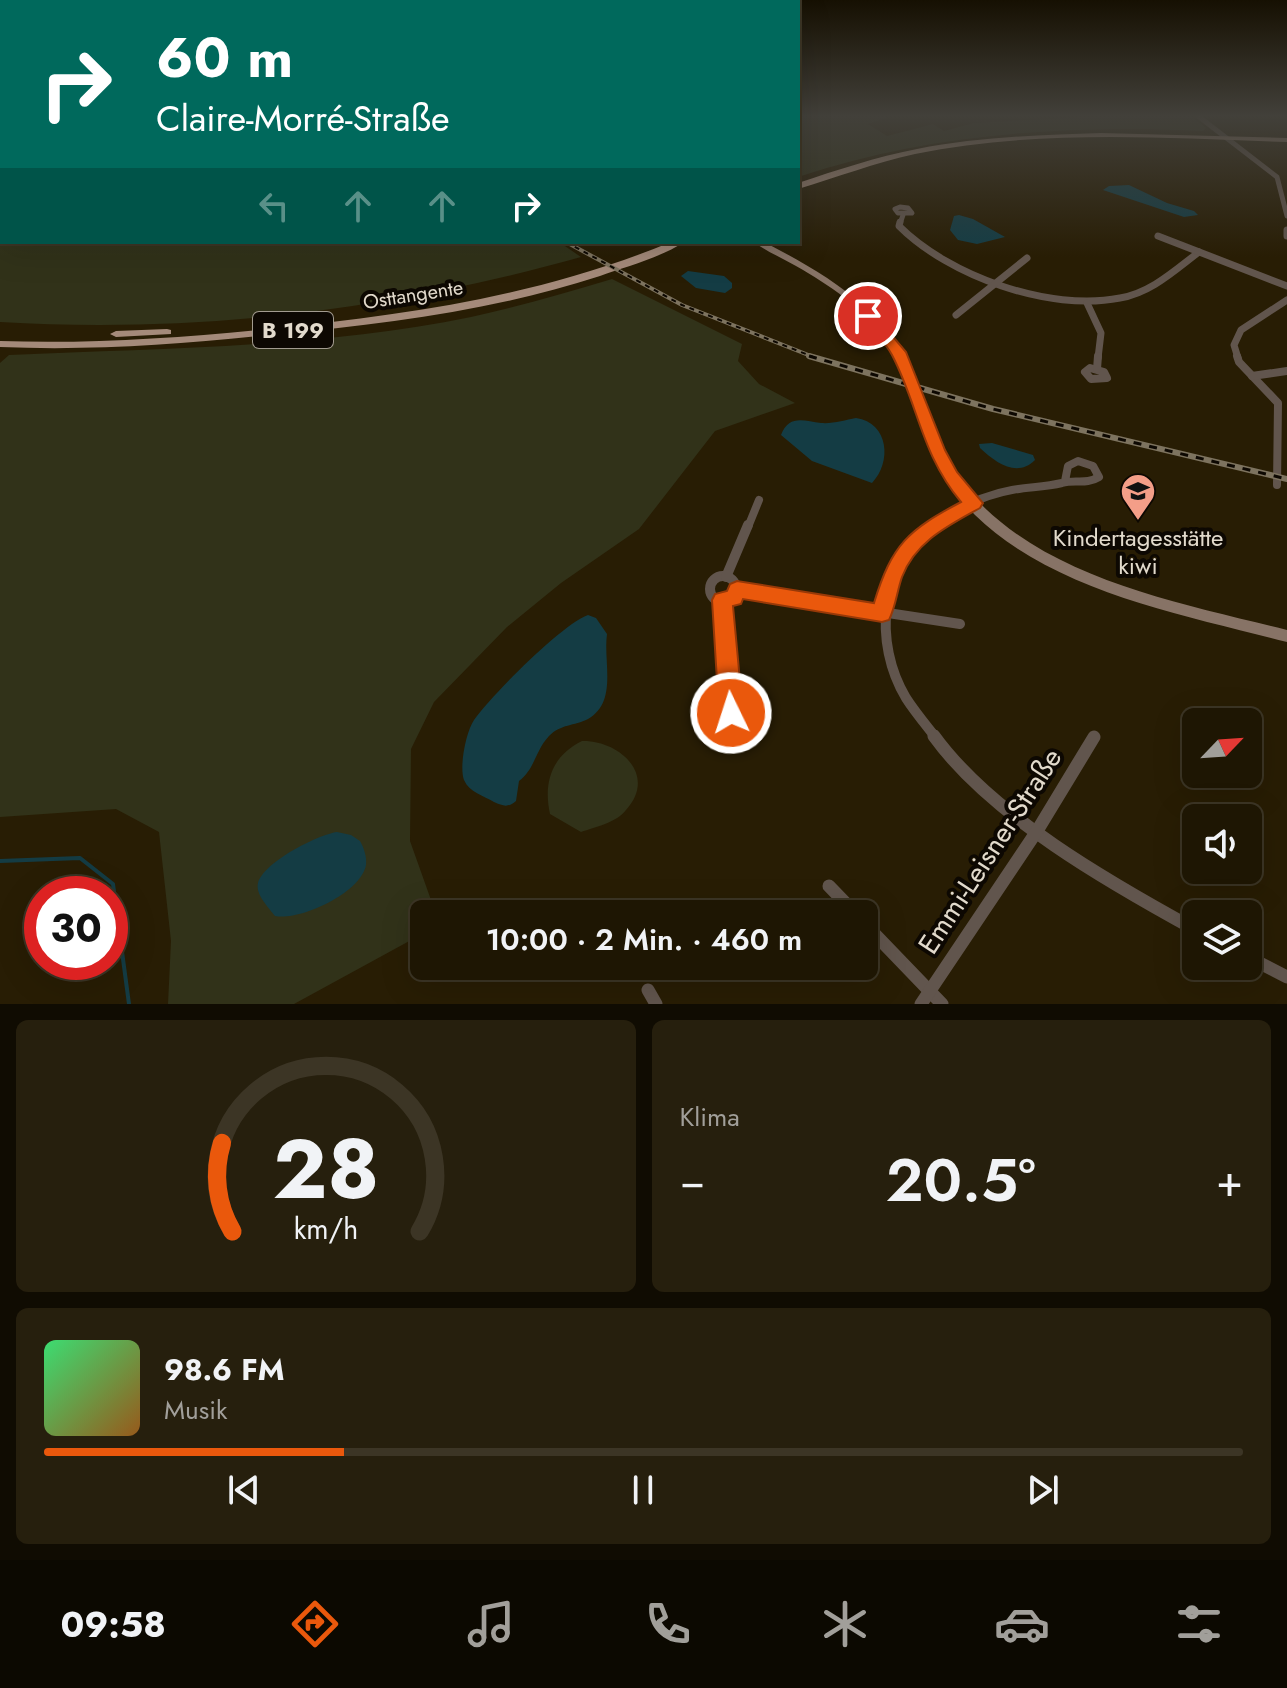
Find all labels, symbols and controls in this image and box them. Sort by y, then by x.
text: 60 m [156,17,293,98]
icon: right [24,32,128,136]
text: Claire-Morré-Straße [156,92,450,144]
icon: left [252,184,296,228]
icon: ahead [336,184,380,228]
icon: ahead [420,184,464,228]
icon: right [504,184,548,228]
street label: Osttangente [361,273,465,317]
pin [834,282,902,350]
icon: arrive [846,294,890,338]
road number: B 199 [253,312,333,348]
school or university icon: Kindertagesstätte kiwi [1119,472,1157,522]
place label: Kindertagesstätte kiwi [1053,520,1223,583]
position arrow [689,671,773,755]
north arrow [1182,708,1262,788]
map controls [1182,708,1262,980]
street label: Emmi-Leisner-Straße [908,740,1072,962]
button: sound [1182,804,1262,884]
speed limit sign: 30 [24,876,128,980]
button: layers [1182,900,1262,980]
text: 10:00 · 2 Min. · 460 m [486,918,802,961]
text: Klima [680,1098,740,1136]
text: 28 [272,1109,379,1229]
text: 20.5° [886,1137,1036,1224]
text: − [680,1149,705,1213]
text: + [1216,1149,1243,1213]
text: km/h [293,1208,358,1250]
text: 98.6 FM [164,1348,284,1391]
text: Musik [164,1391,227,1429]
icon: previous [222,1468,266,1512]
icon: pause [621,1468,665,1512]
icon: next [1021,1468,1065,1512]
icon: directions [287,1596,343,1652]
icon: music [463,1596,519,1652]
icon: phone [640,1596,696,1652]
icon: climate [817,1596,873,1652]
icon: car [994,1596,1050,1652]
icon: filters [1171,1596,1227,1652]
text: 09:58 [60,1598,166,1650]

